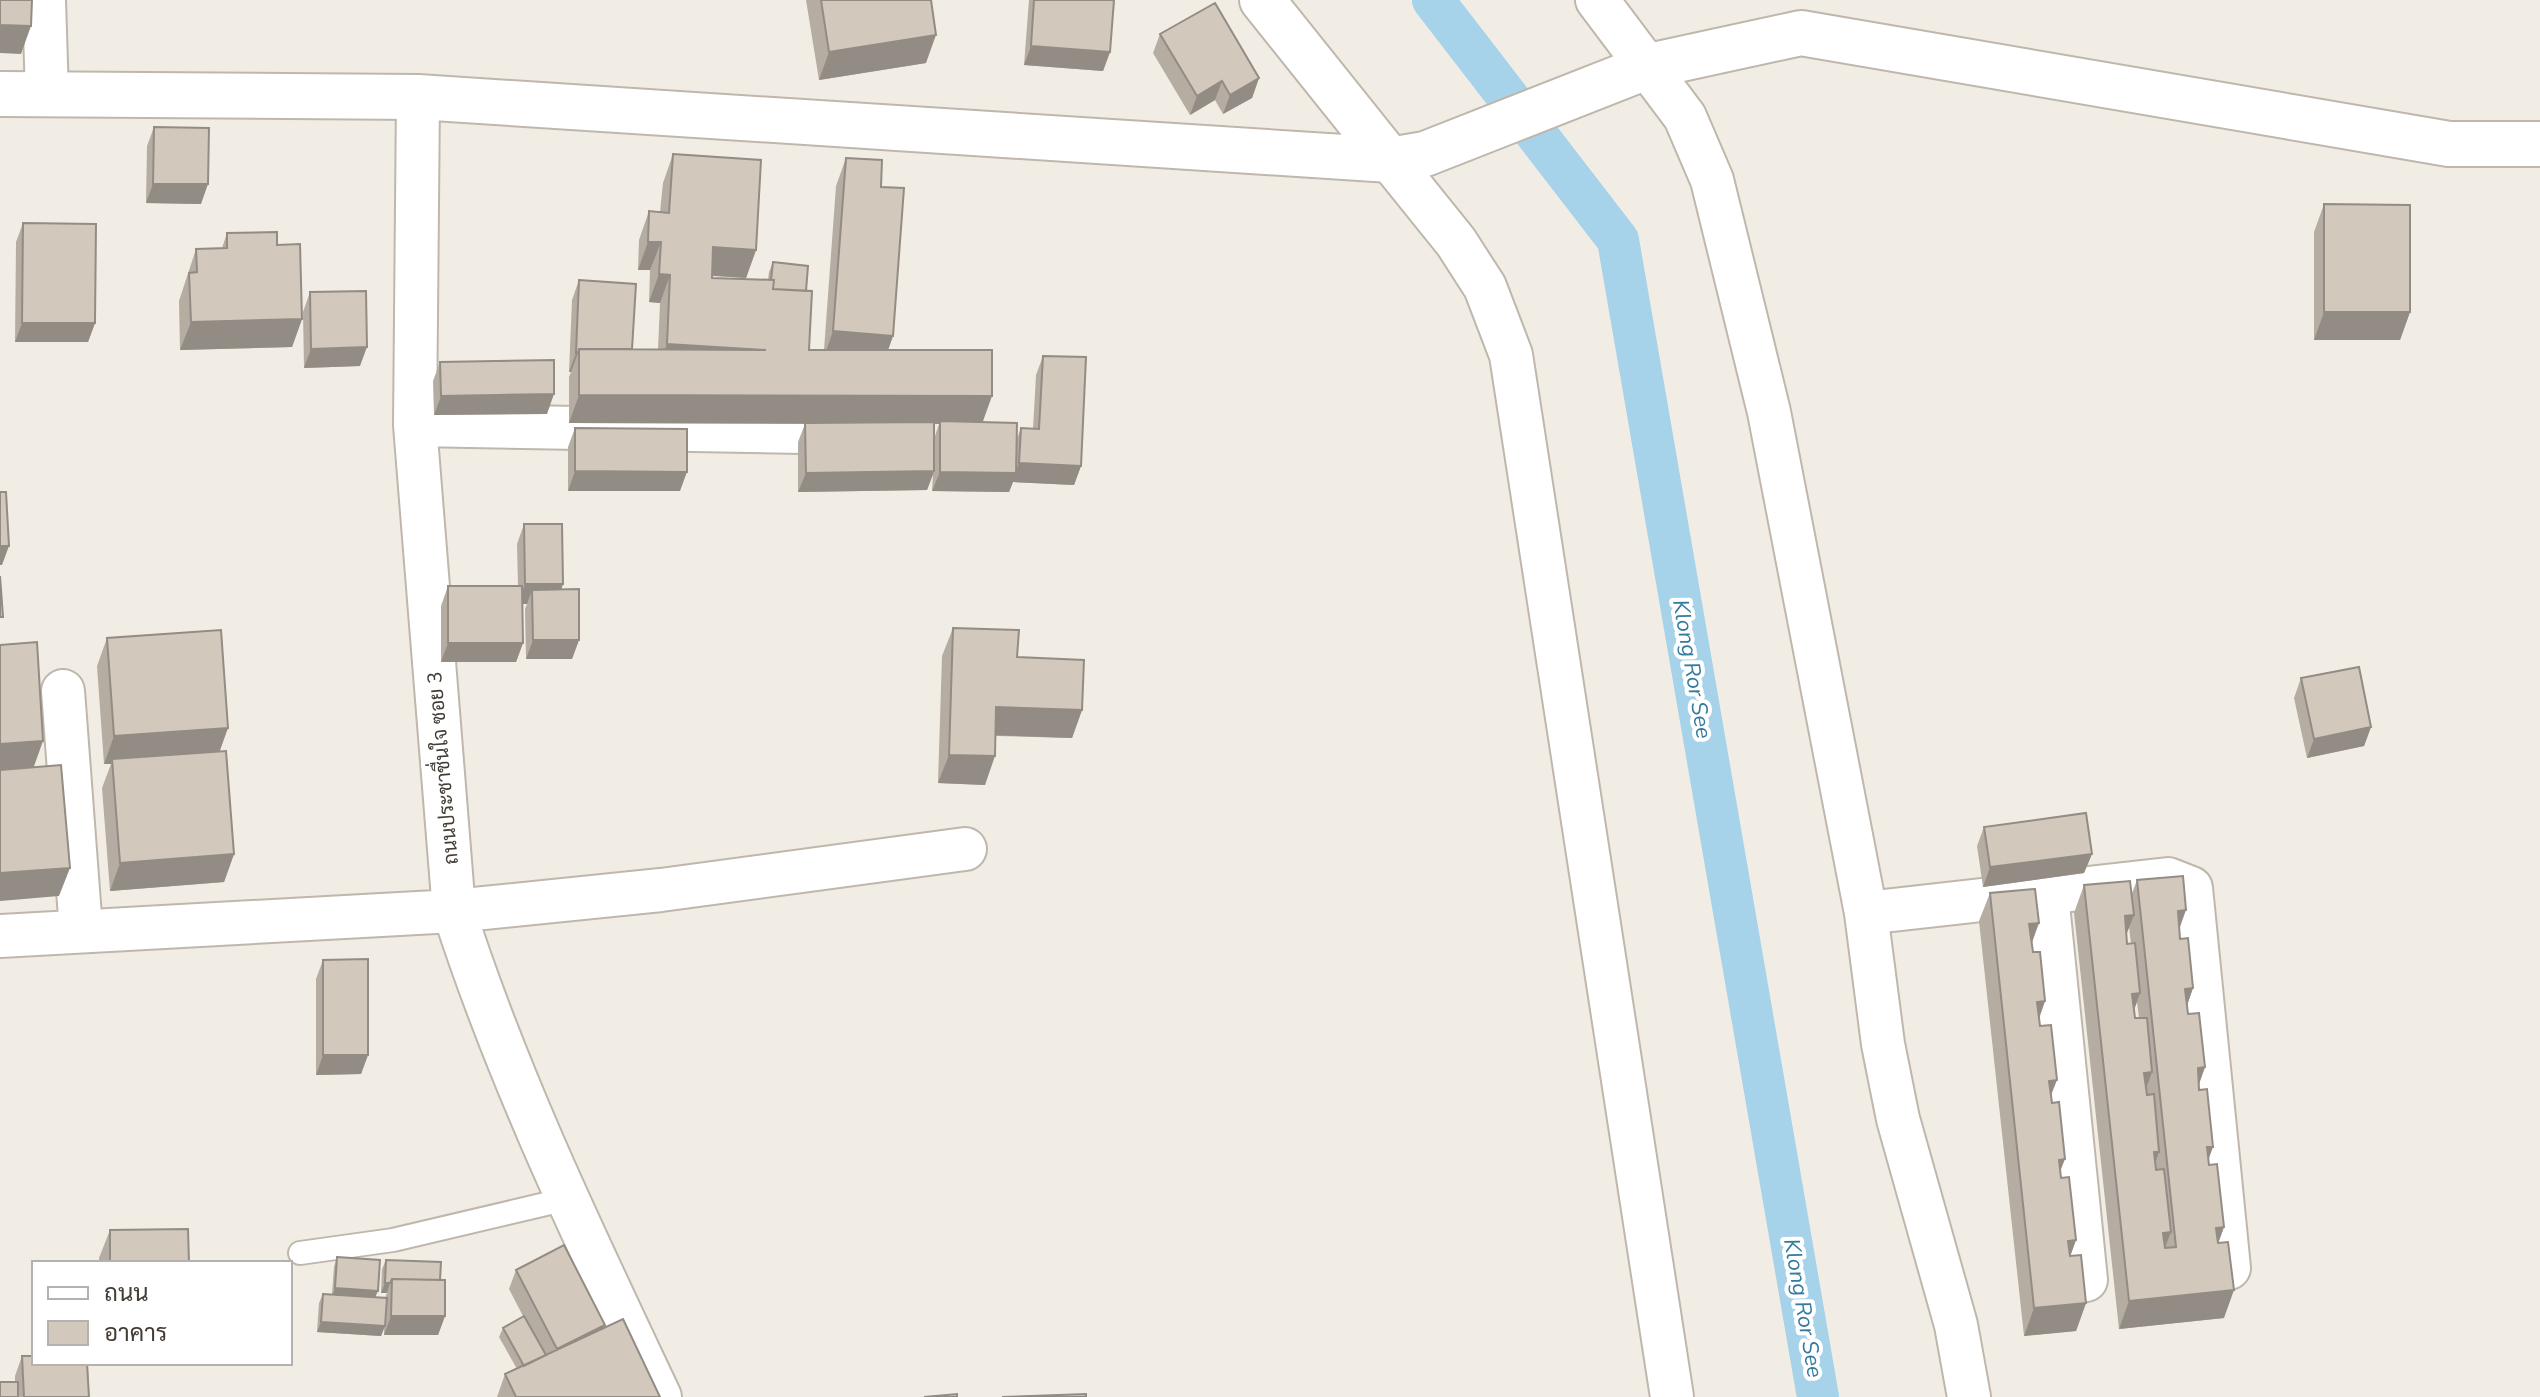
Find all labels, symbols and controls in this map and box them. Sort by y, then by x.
water label: Klong Ror See [1665,597,1719,741]
street label: ถนนประชาชื่นใจ ซอย 3 [417,670,465,866]
water label: Klong Ror See [1776,1236,1830,1380]
legend [32,1261,292,1365]
text: ถนน [104,1277,149,1309]
text: อาคาร [104,1317,167,1349]

